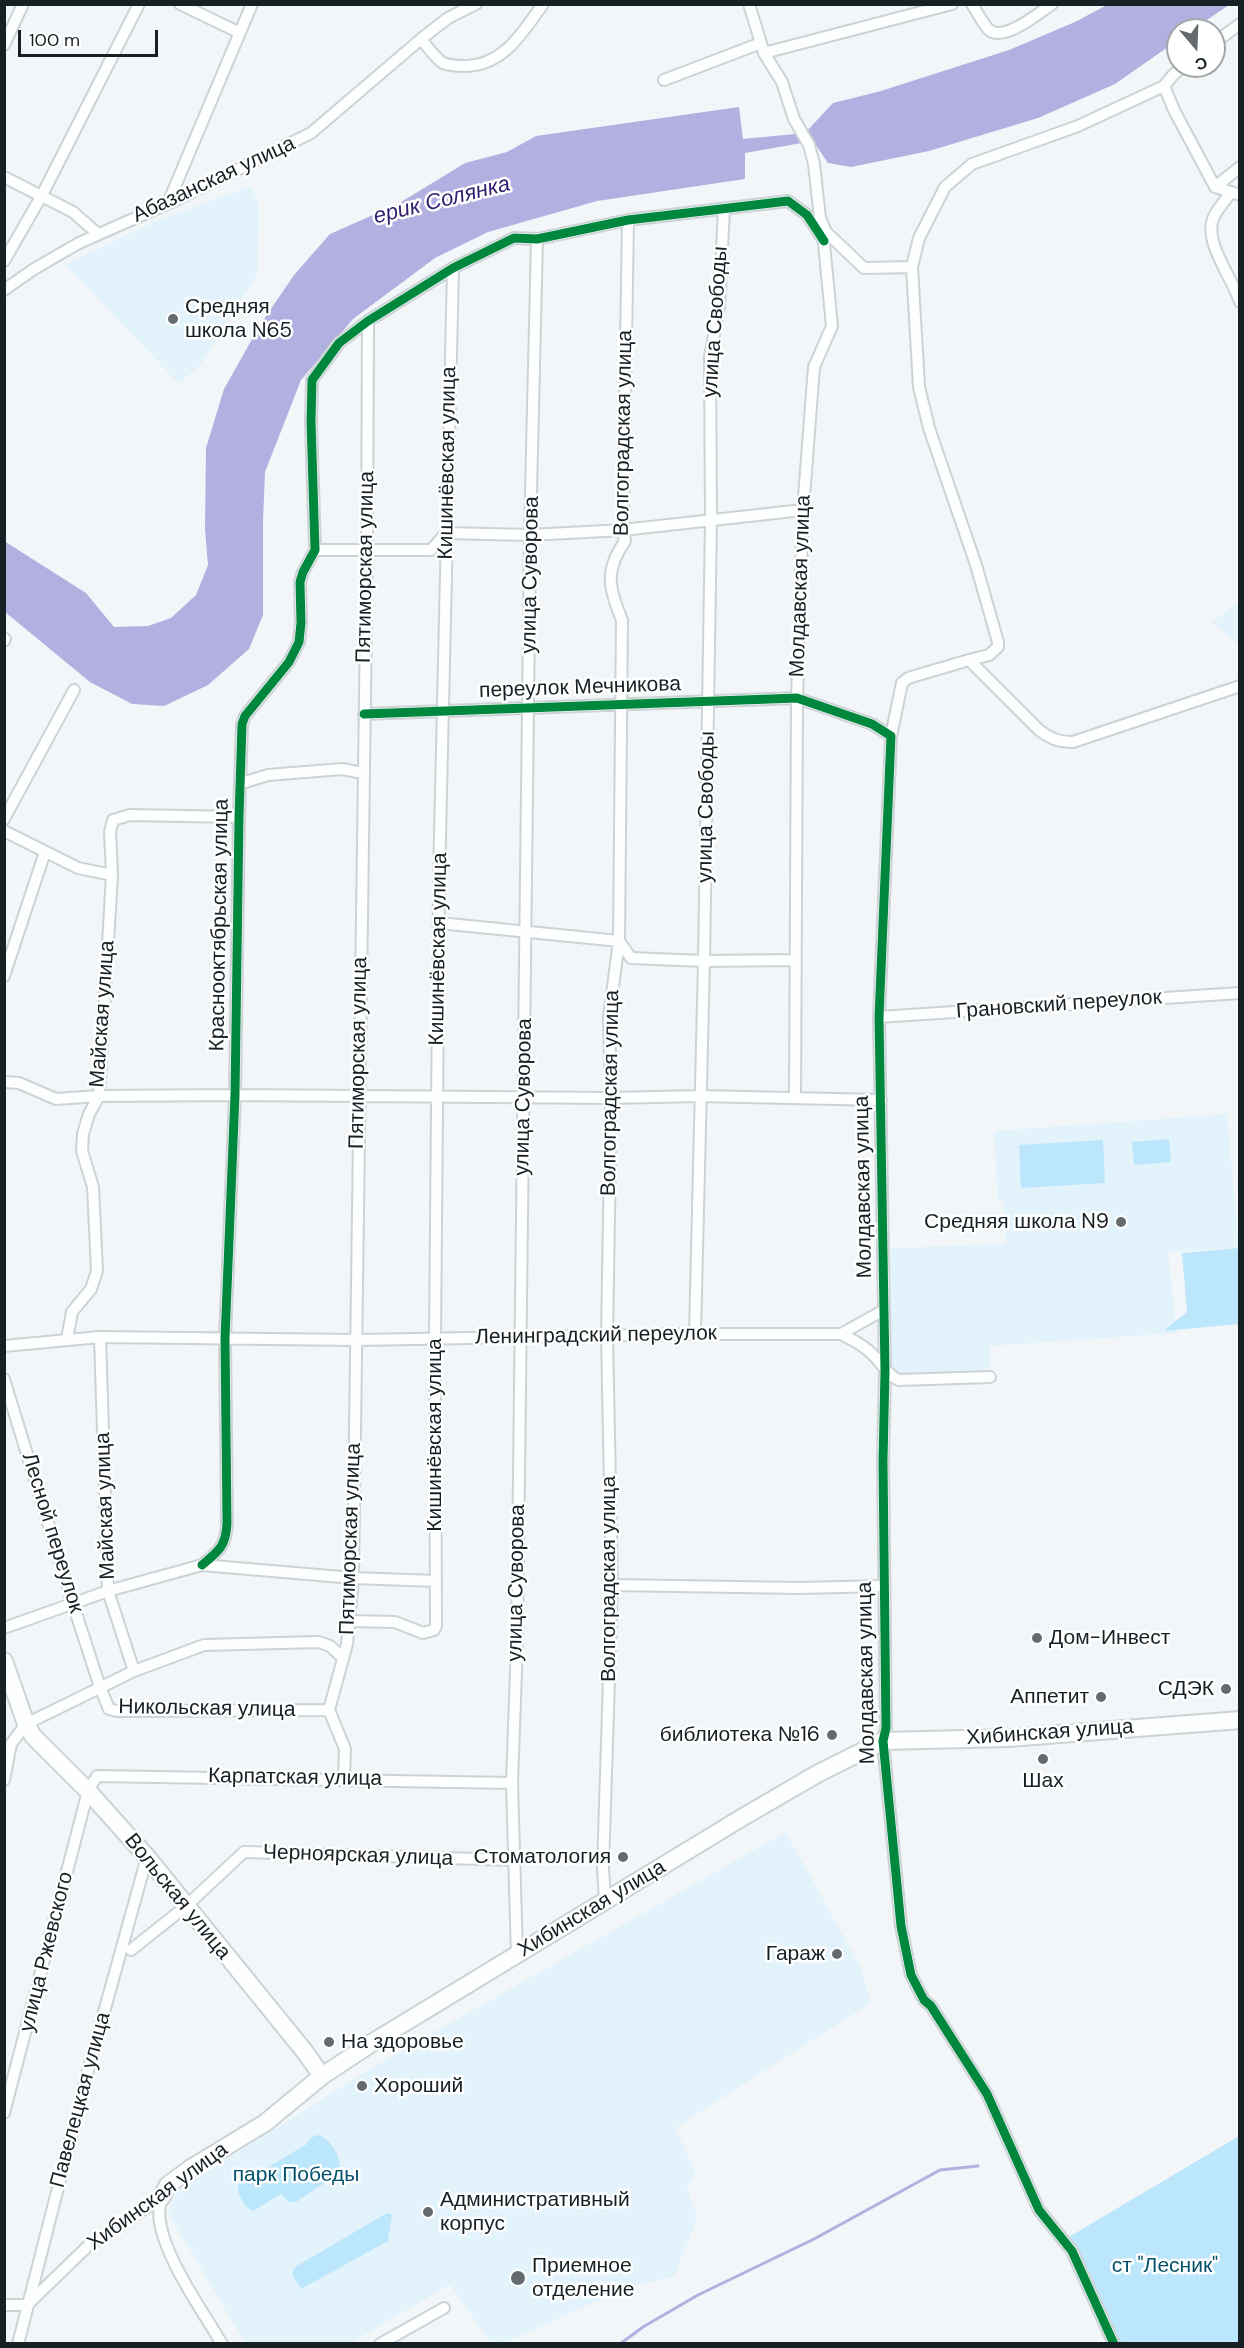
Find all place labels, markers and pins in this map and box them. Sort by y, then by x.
place label: Средняя школа N65 [185,294,292,344]
marker: Средняя школа N65 [166,312,180,326]
place label: Средняя школа N9 [924,1209,1109,1235]
marker: Средняя школа N9 [1114,1215,1128,1229]
place label: Дом-Инвест [1049,1625,1170,1651]
marker: Дом-Инвест [1030,1631,1044,1645]
place label: СДЭК [1158,1676,1214,1702]
marker: СДЭК [1219,1682,1233,1696]
place label: Аппетит [1010,1684,1089,1710]
marker: Аппетит [1094,1690,1108,1704]
place label: библиотека №16 [660,1722,820,1748]
marker: библиотека №16 [825,1728,839,1742]
marker: Шах [1036,1752,1050,1766]
place label: Шах [1022,1768,1064,1794]
place label: Стоматология [474,1844,611,1870]
marker: Стоматология [616,1850,630,1864]
place label: Гараж [766,1941,825,1967]
marker: Гараж [830,1947,844,1961]
place label: На здоровье [341,2029,464,2055]
marker: На здоровье [322,2035,336,2049]
place label: Хороший [374,2073,463,2099]
marker: Хороший [355,2079,369,2093]
place label: Административный корпус [440,2187,630,2237]
marker: Административный корпус [421,2205,435,2219]
place label: Приемное отделение [532,2253,634,2303]
marker: Приемное отделение [509,2269,527,2287]

